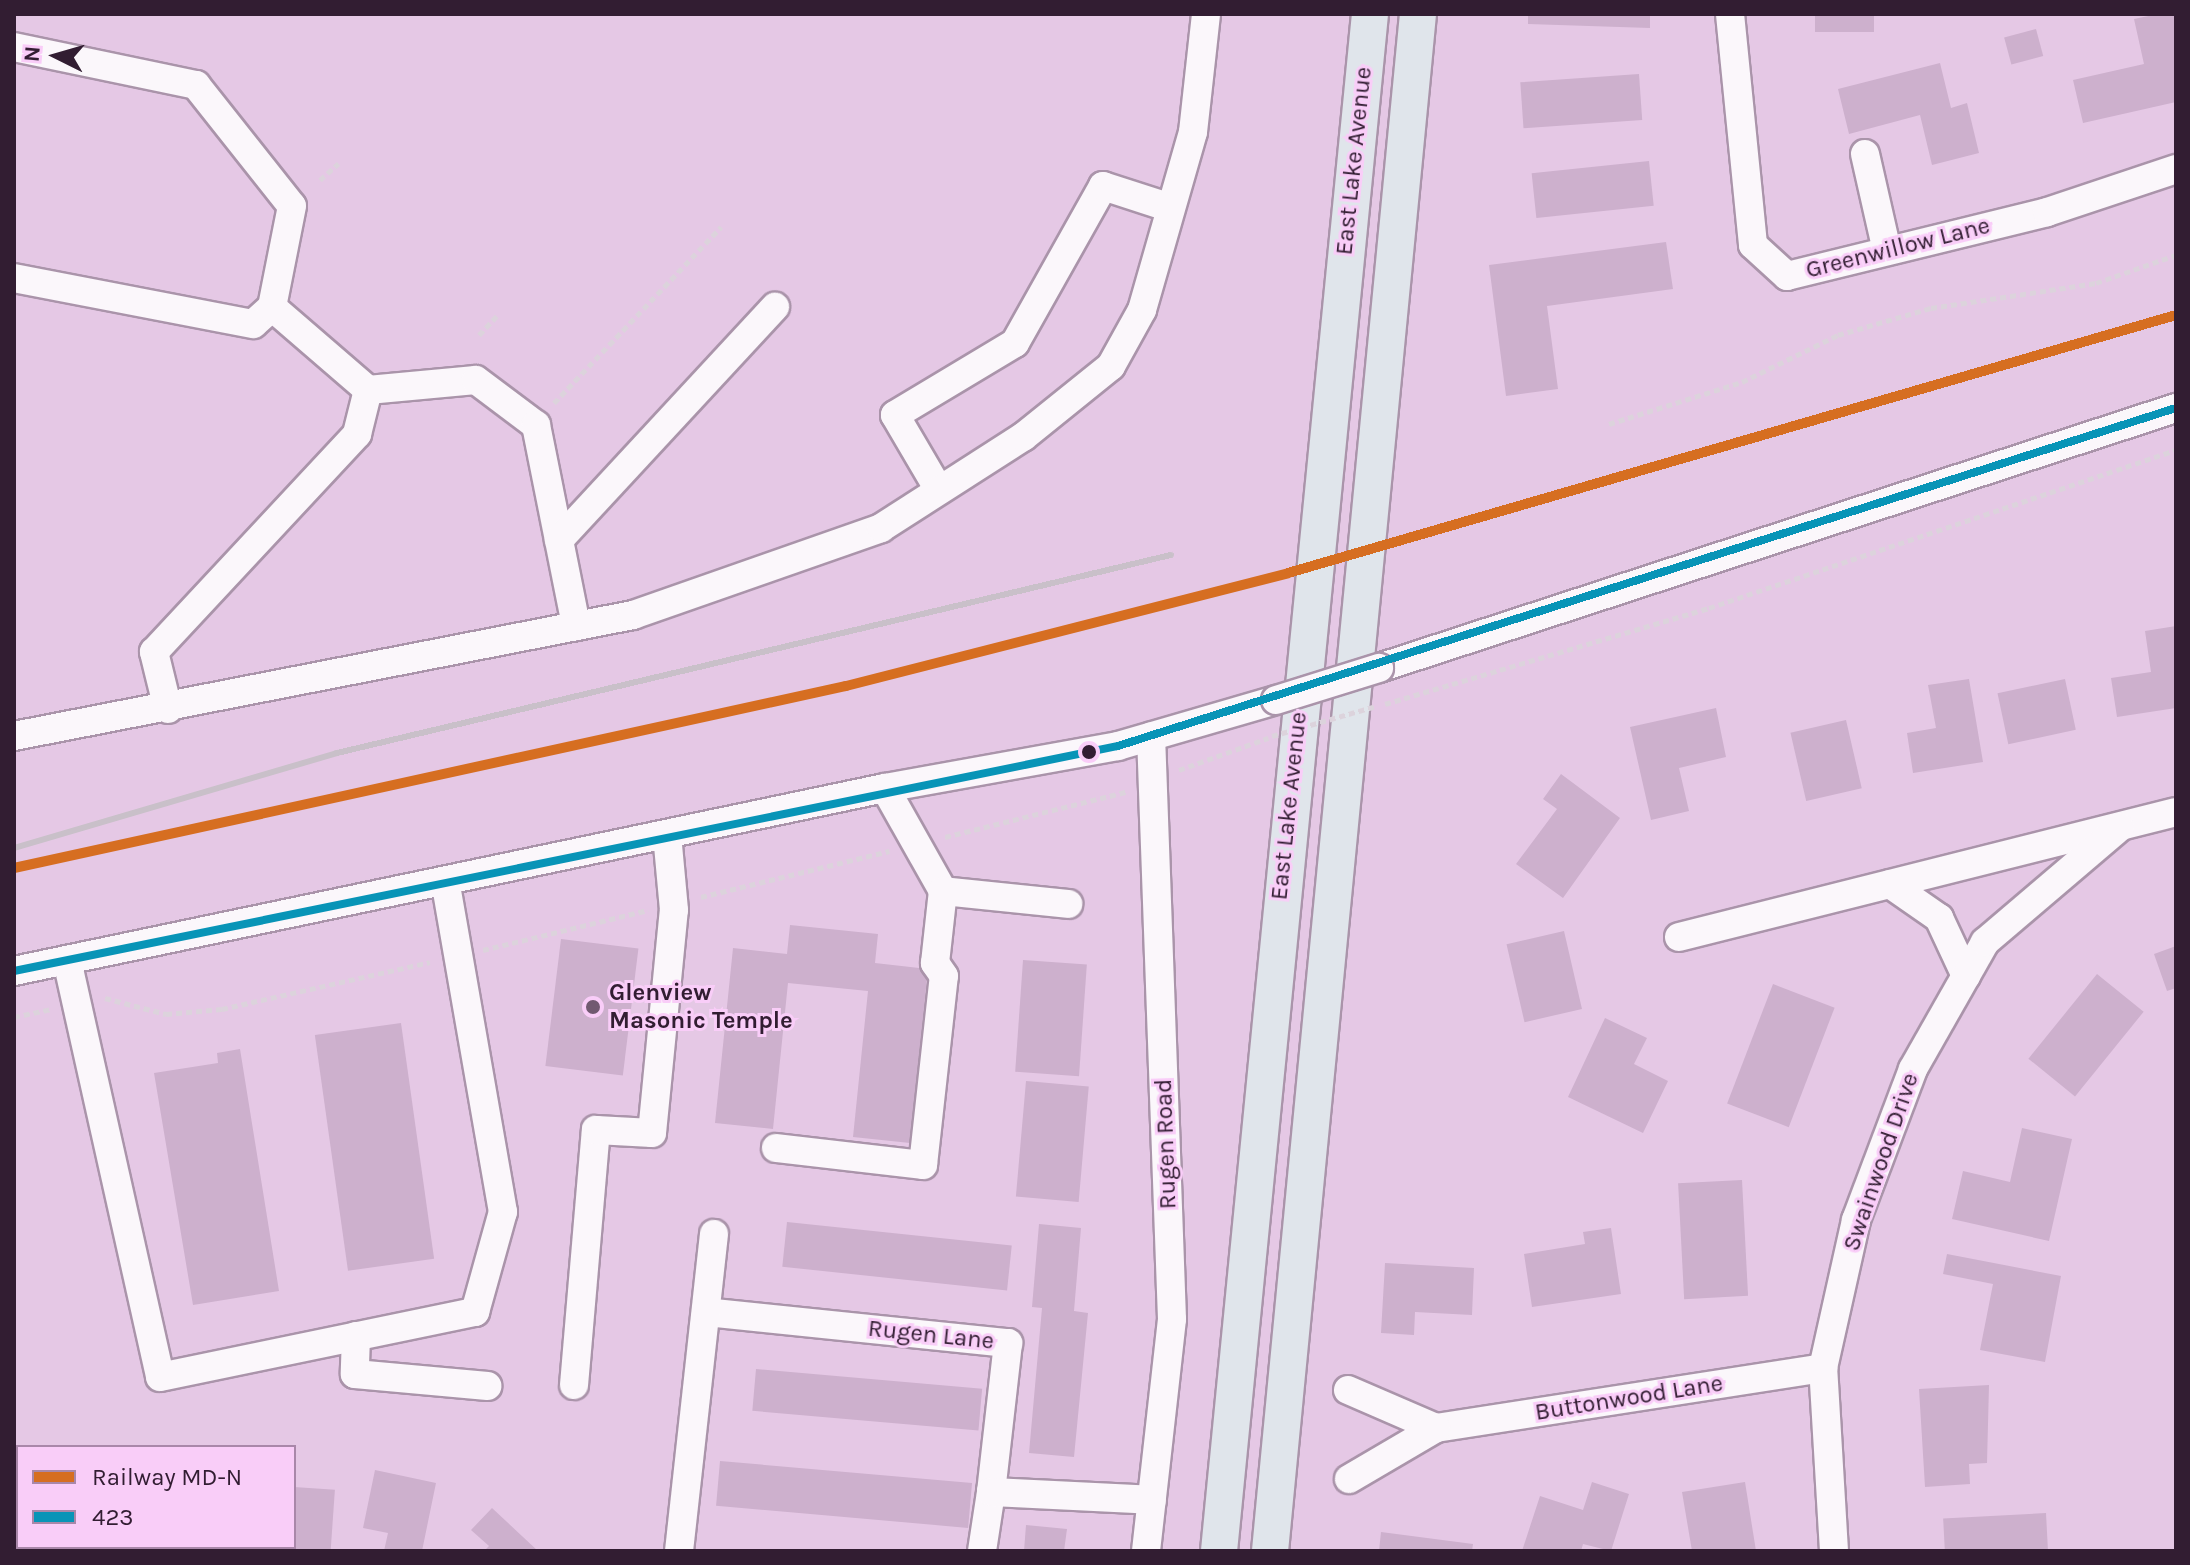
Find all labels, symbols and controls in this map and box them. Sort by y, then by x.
north arrow [16,16,96,96]
text: N [18,45,46,63]
street label: East Lake Avenue [1330,66,1378,256]
street label: Greenwillow Lane [1803,211,1993,285]
street label: East Lake Avenue [1265,711,1313,901]
unlabelled marker [1081,744,1097,760]
place label: Glenview Masonic Temple [609,979,793,1035]
marker: Glenview Masonic Temple [584,998,602,1016]
street label: Swainwood Drive [1837,1069,1925,1255]
street label: Rugen Road [1149,1078,1183,1210]
street label: Rugen Lane [867,1314,995,1356]
street label: Buttonwood Lane [1533,1369,1725,1427]
legend [16,1445,296,1549]
text: Railway MD-N [92,1463,242,1491]
text: 423 [92,1503,133,1531]

